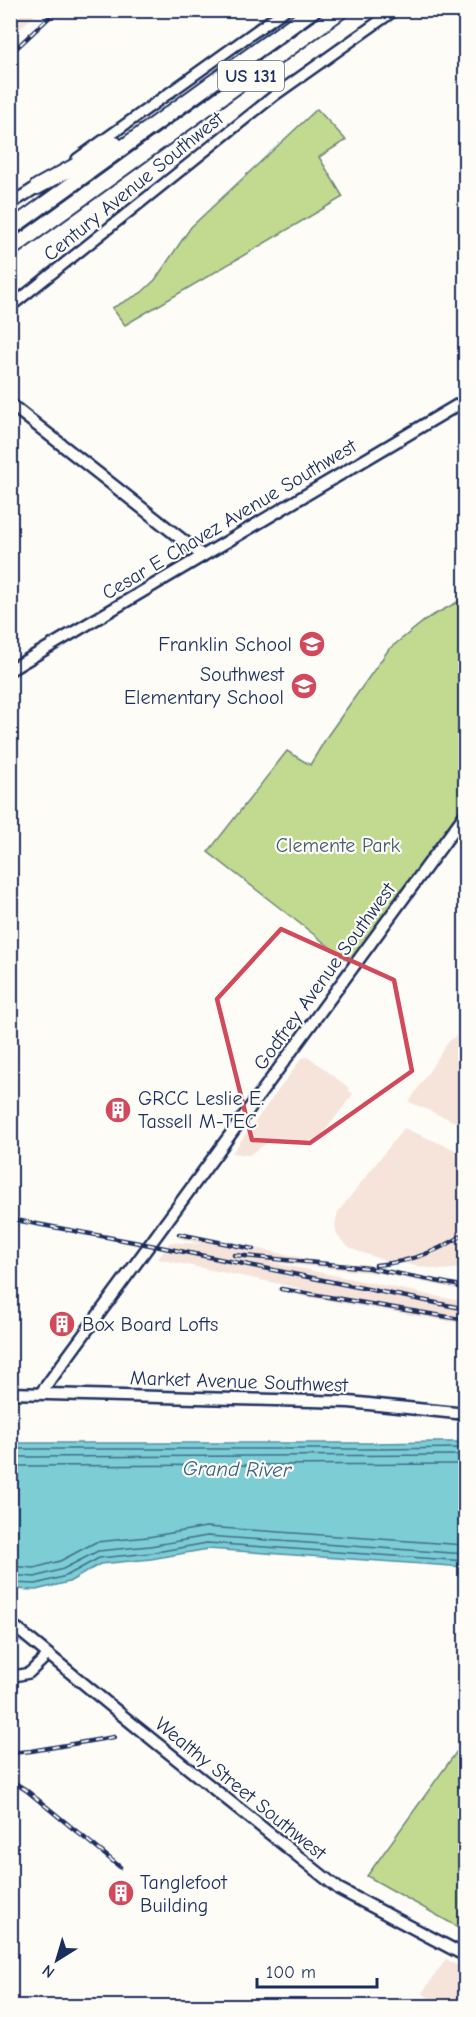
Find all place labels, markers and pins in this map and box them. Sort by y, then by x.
school or university icon: Franklin School [297,629,327,659]
place label: Franklin School [158,633,292,656]
place label: Southwest Elementary School [124,663,285,709]
school or university icon: Southwest Elementary School [289,671,319,701]
place label: GRCC Leslie E. Tassell M-TEC [138,1087,264,1133]
building icon: GRCC Leslie E. Tassell M-TEC [103,1095,133,1125]
building icon: Box Board Lofts [47,1309,77,1339]
place label: Box Board Lofts [82,1313,218,1336]
place label: Tanglefoot Building [140,1871,228,1917]
building icon: Tanglefoot Building [106,1878,136,1908]

